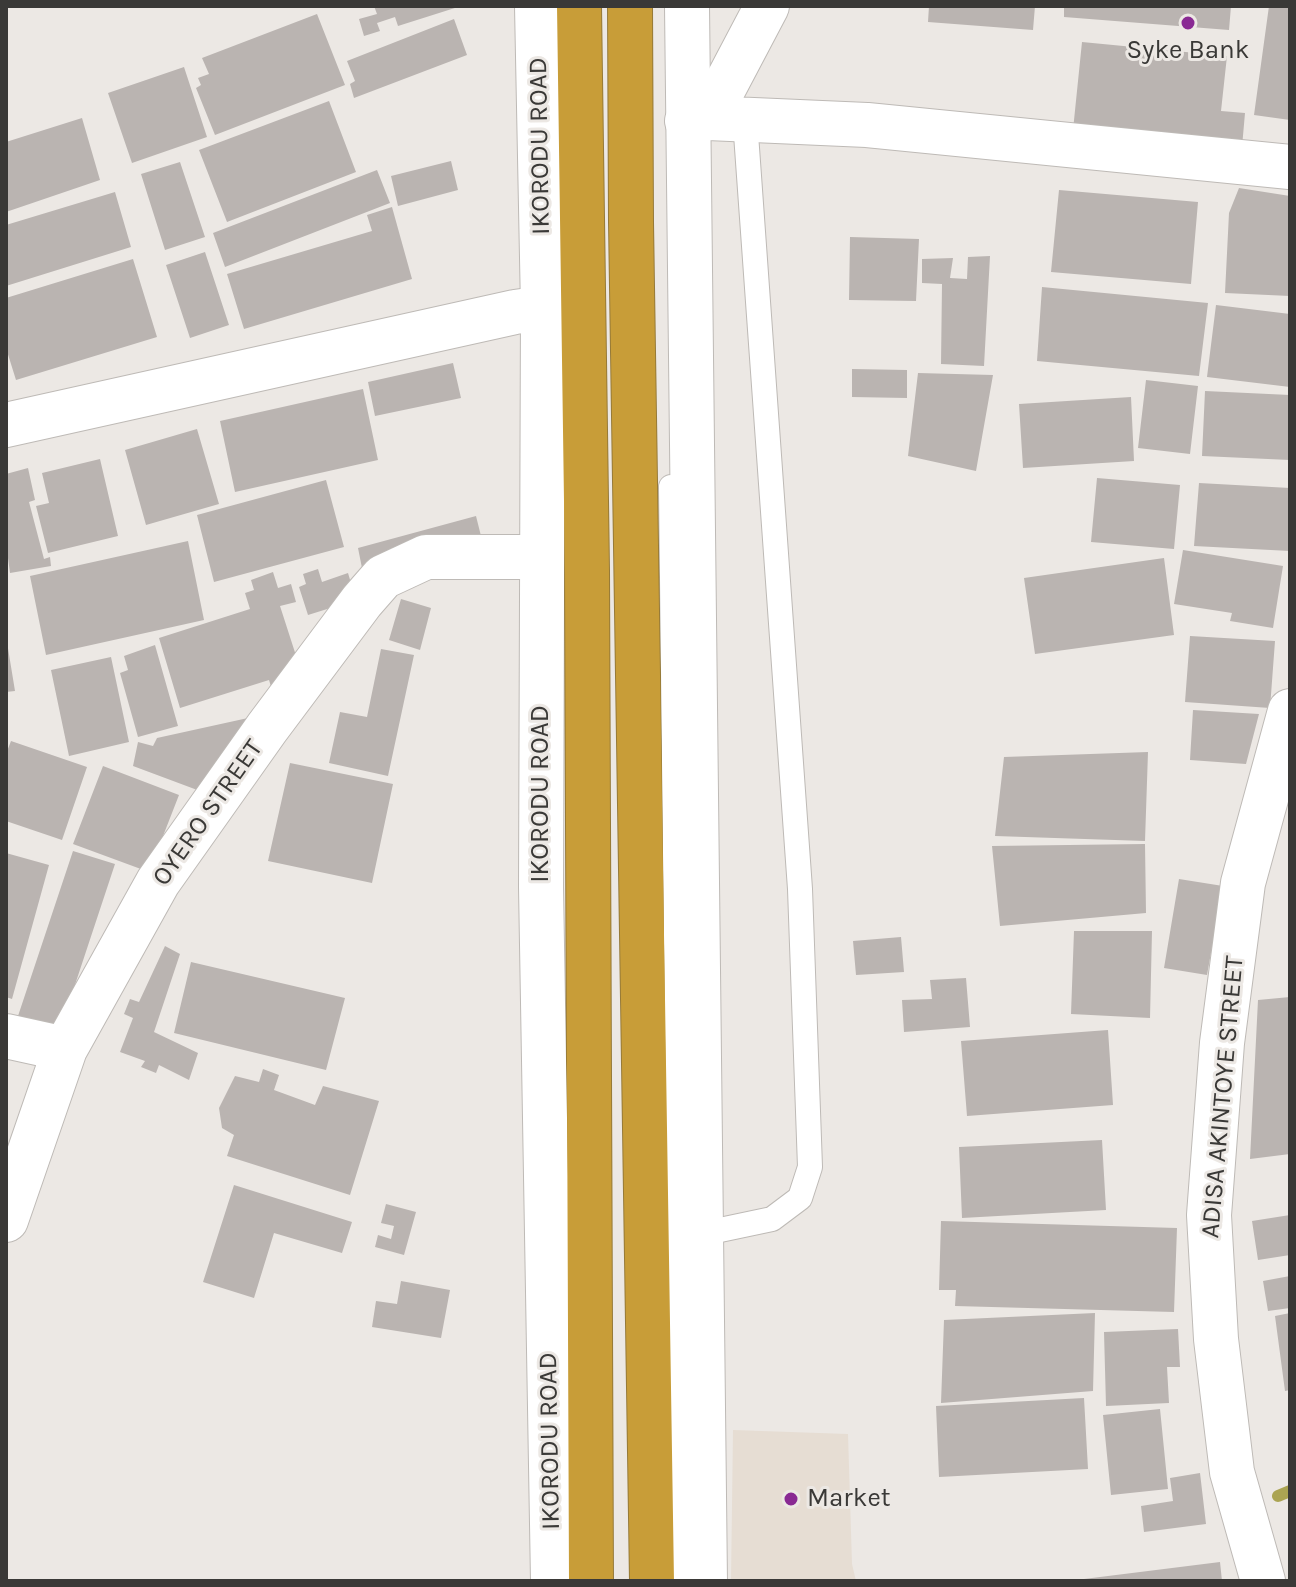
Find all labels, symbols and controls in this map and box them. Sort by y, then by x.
marker: Syke Bank [1179,14,1197,32]
place label: Syke Bank [1127,35,1249,67]
street label: IKORODU ROAD [523,57,557,235]
street label: IKORODU ROAD [525,705,557,883]
street label: OYERO STREET [146,734,270,892]
street label: ADISA AKINTOYE STREET [1195,955,1251,1239]
street label: IKORODU ROAD [533,1352,567,1530]
place label: Market [807,1483,891,1515]
marker: Market [782,1490,800,1508]

